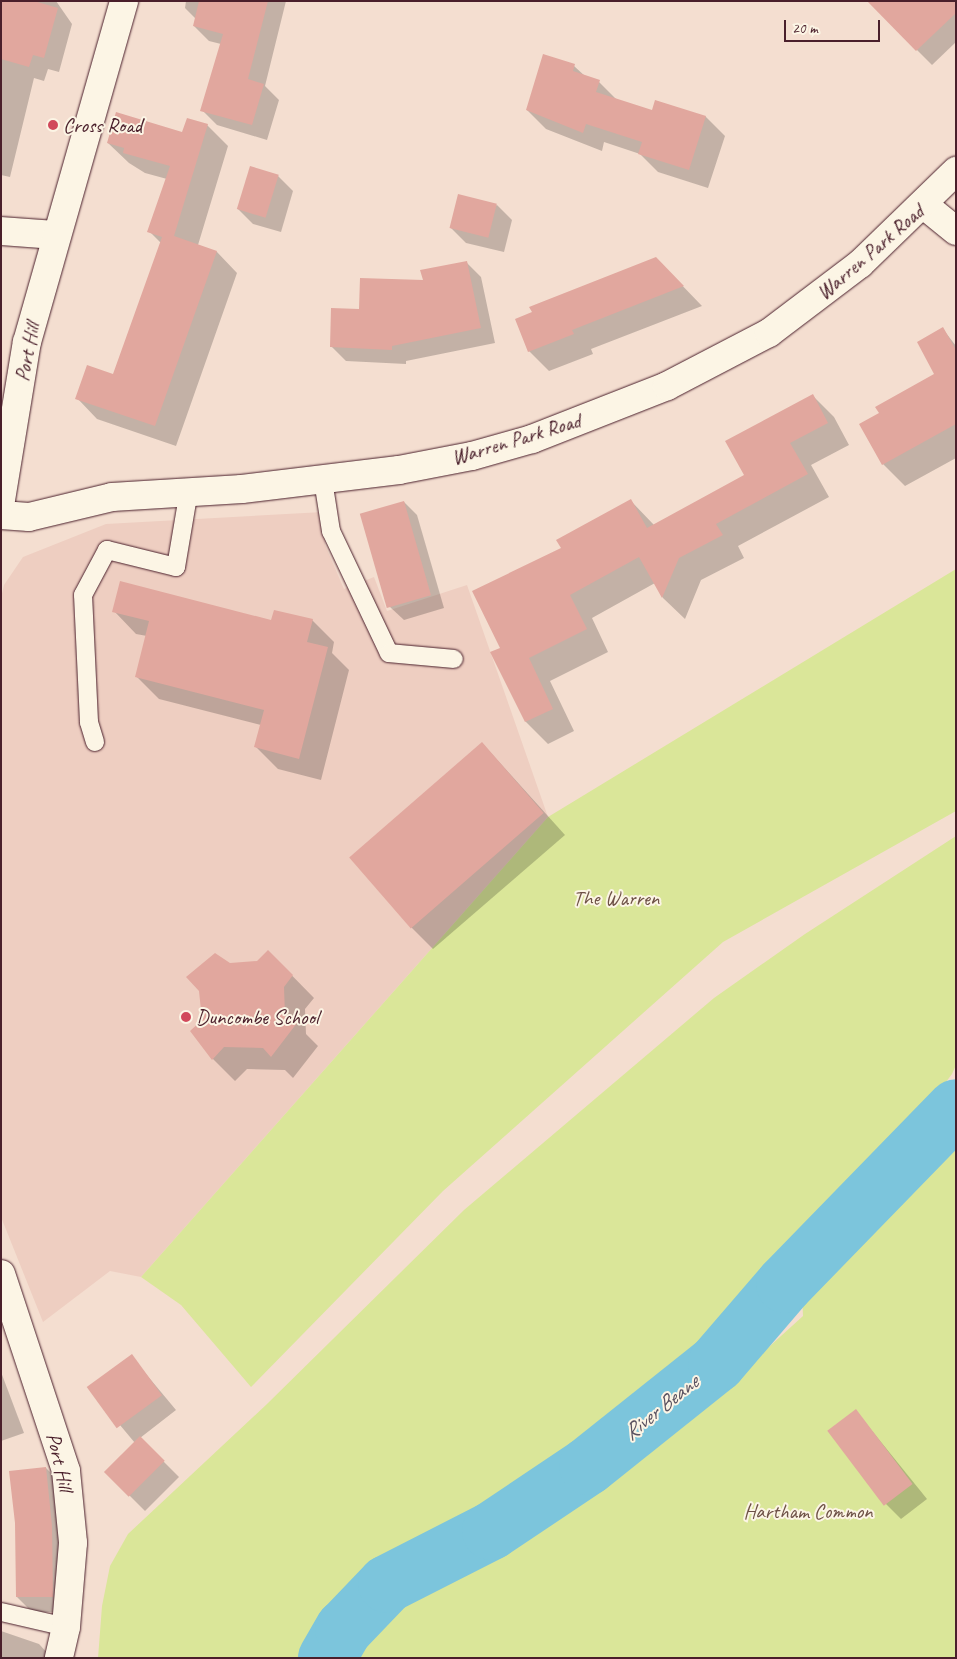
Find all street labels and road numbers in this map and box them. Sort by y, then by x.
street label: Warren Park Road [811,198,929,306]
street label: Port Hill [9,321,45,383]
street label: Warren Park Road [448,407,584,471]
street label: Port Hill [41,1430,79,1494]

